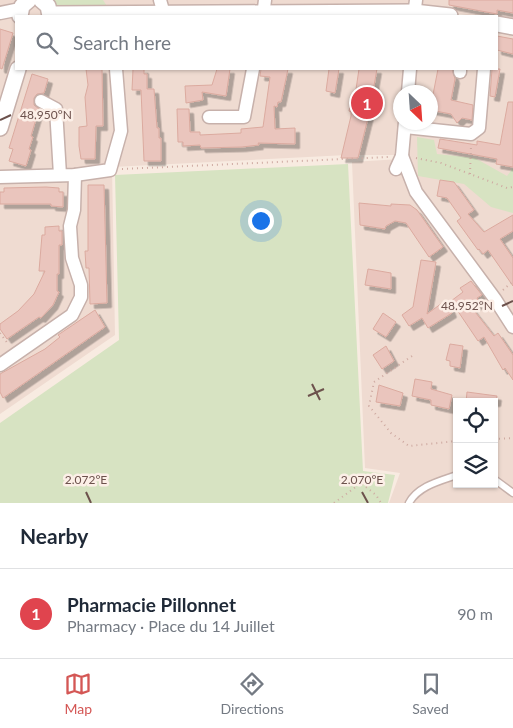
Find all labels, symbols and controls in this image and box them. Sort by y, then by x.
search box [15,15,498,70]
icon: search [33,29,61,57]
text: Search here [73,31,171,54]
pin: 1 [351,84,383,122]
north arrow [393,85,438,130]
text: 48.950°N [20,107,72,122]
your location [248,208,274,234]
text: 48.952°N [441,298,493,313]
map controls [453,398,498,488]
button: locate [453,398,498,443]
button: layers [453,443,498,488]
text: 2.072°E [65,472,107,487]
text: 2.070°E [341,472,383,487]
text: Nearby [20,523,88,548]
text: Pharmacie Pillonnet [67,593,236,616]
text: 1 [31,604,41,623]
text: 90 m [457,604,493,623]
text: Pharmacy · Place du 14 Juillet [67,616,275,635]
tab: Map [64,670,92,717]
tab: Directions [221,670,284,717]
tab: Saved [412,670,449,717]

